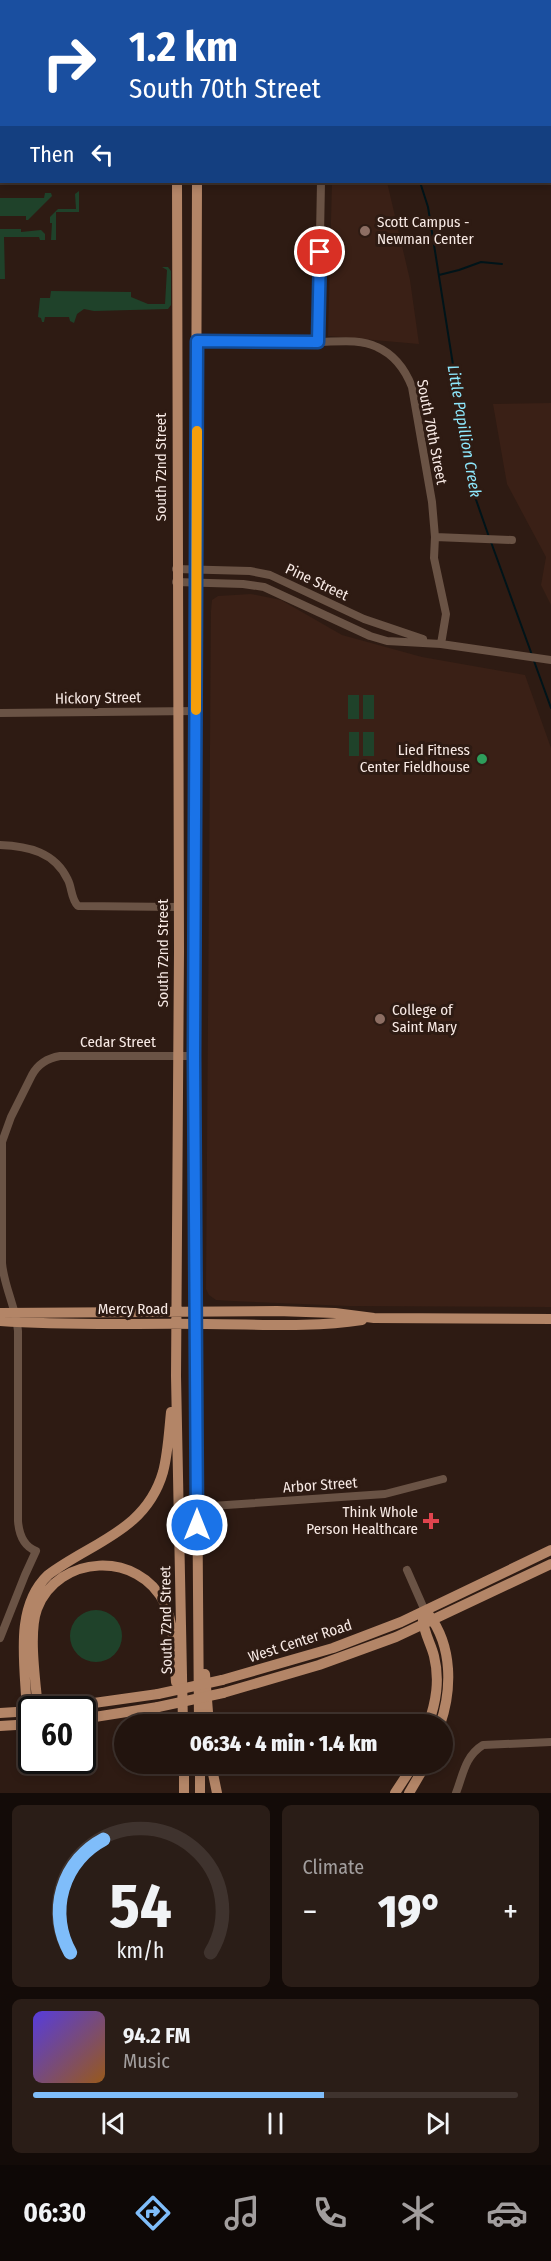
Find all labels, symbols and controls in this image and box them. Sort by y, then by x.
text: 1.2 km [129,22,238,72]
icon: right [30,24,108,102]
text: South 70th Street [129,73,321,105]
icon: left [86,138,119,171]
text: Then [30,141,74,168]
place label: Scott Campus - Newman Center [377,213,474,248]
marker: Scott Campus - Newman Center [358,224,372,238]
pin [294,226,345,277]
icon: arrive [303,235,336,268]
water label: Little Papillion Creek [444,363,486,499]
street label: South 70th Street [413,378,451,486]
street label: South 72nd Street [152,413,170,521]
street label: Pine Street [283,560,351,604]
street label: Hickory Street [55,688,141,708]
place label: Lied Fitness Center Fieldhouse [360,741,470,776]
marker: Lied Fitness Center Fieldhouse [475,752,489,766]
street label: South 72nd Street [154,899,172,1007]
place label: College of Saint Mary [392,1001,457,1036]
marker: College of Saint Mary [373,1012,387,1026]
street label: Cedar Street [80,1033,156,1051]
street label: Mercy Road [98,1300,168,1318]
street label: Arbor Street [282,1473,358,1497]
position arrow [165,1493,229,1557]
place label: Think Whole Person Healthcare [306,1503,418,1538]
marker: Think Whole Person Healthcare [422,1512,440,1530]
street label: South 72nd Street [156,1566,176,1674]
street label: West Center Road [246,1616,354,1666]
speed limit sign: 60 [18,1696,96,1774]
text: 06:34 · 4 min · 1.4 km [190,1730,377,1757]
text: Climate [303,1855,364,1879]
text: 54 [109,1869,172,1944]
text: 19° [378,1885,442,1939]
text: − [303,1892,317,1932]
text: + [503,1892,518,1932]
text: km/h [117,1938,165,1964]
text: 94.2 FM [123,2022,190,2049]
text: Music [123,2049,170,2073]
icon: previous [97,2107,130,2140]
icon: pause [259,2107,292,2140]
icon: next [421,2107,454,2140]
icon: directions [132,2192,174,2234]
icon: music [221,2192,263,2234]
icon: phone [309,2192,351,2234]
icon: climate [397,2192,439,2234]
icon: car [486,2192,528,2234]
text: 06:30 [23,2197,86,2229]

